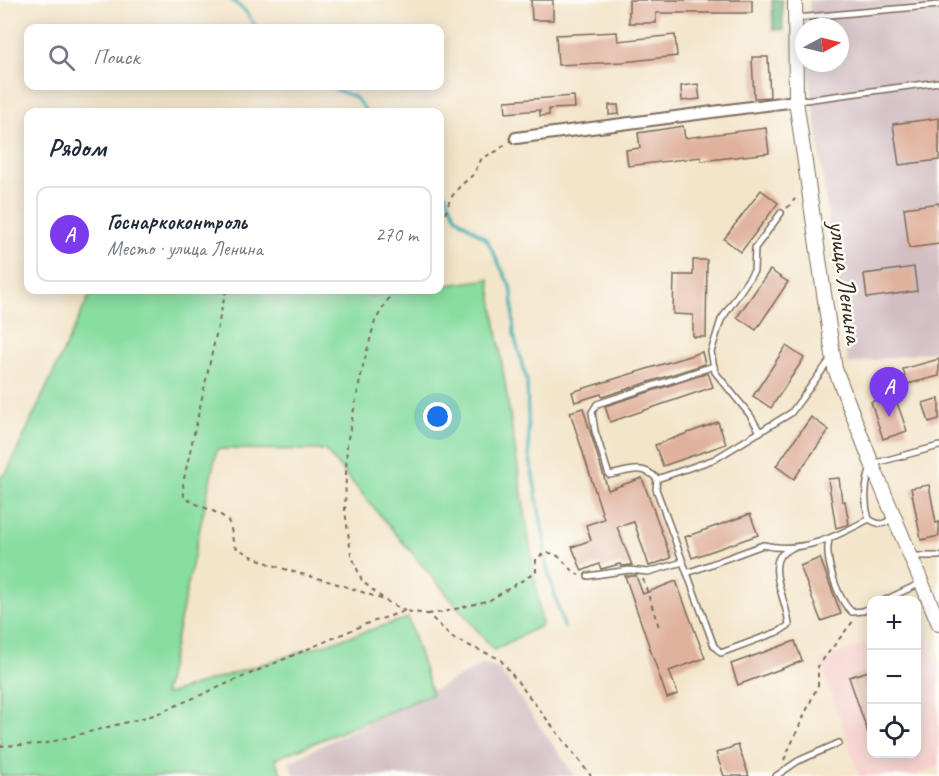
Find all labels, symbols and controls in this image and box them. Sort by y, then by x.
north arrow [795,18,849,72]
search box [24,24,444,90]
icon: search [45,41,78,74]
text: Поиск [93,43,139,71]
text: Рядом [48,131,106,164]
text: Госнаркоконтроль [107,208,247,236]
street label: улица Ленина [821,217,871,348]
text: A [64,222,75,247]
text: 270 m [375,222,418,247]
text: Место · улица Ленина [107,236,263,261]
pin: A [870,368,908,417]
your location [423,402,452,431]
map controls [867,596,921,758]
button: + [867,596,921,650]
button: − [867,650,921,704]
button: locate [867,704,921,758]

